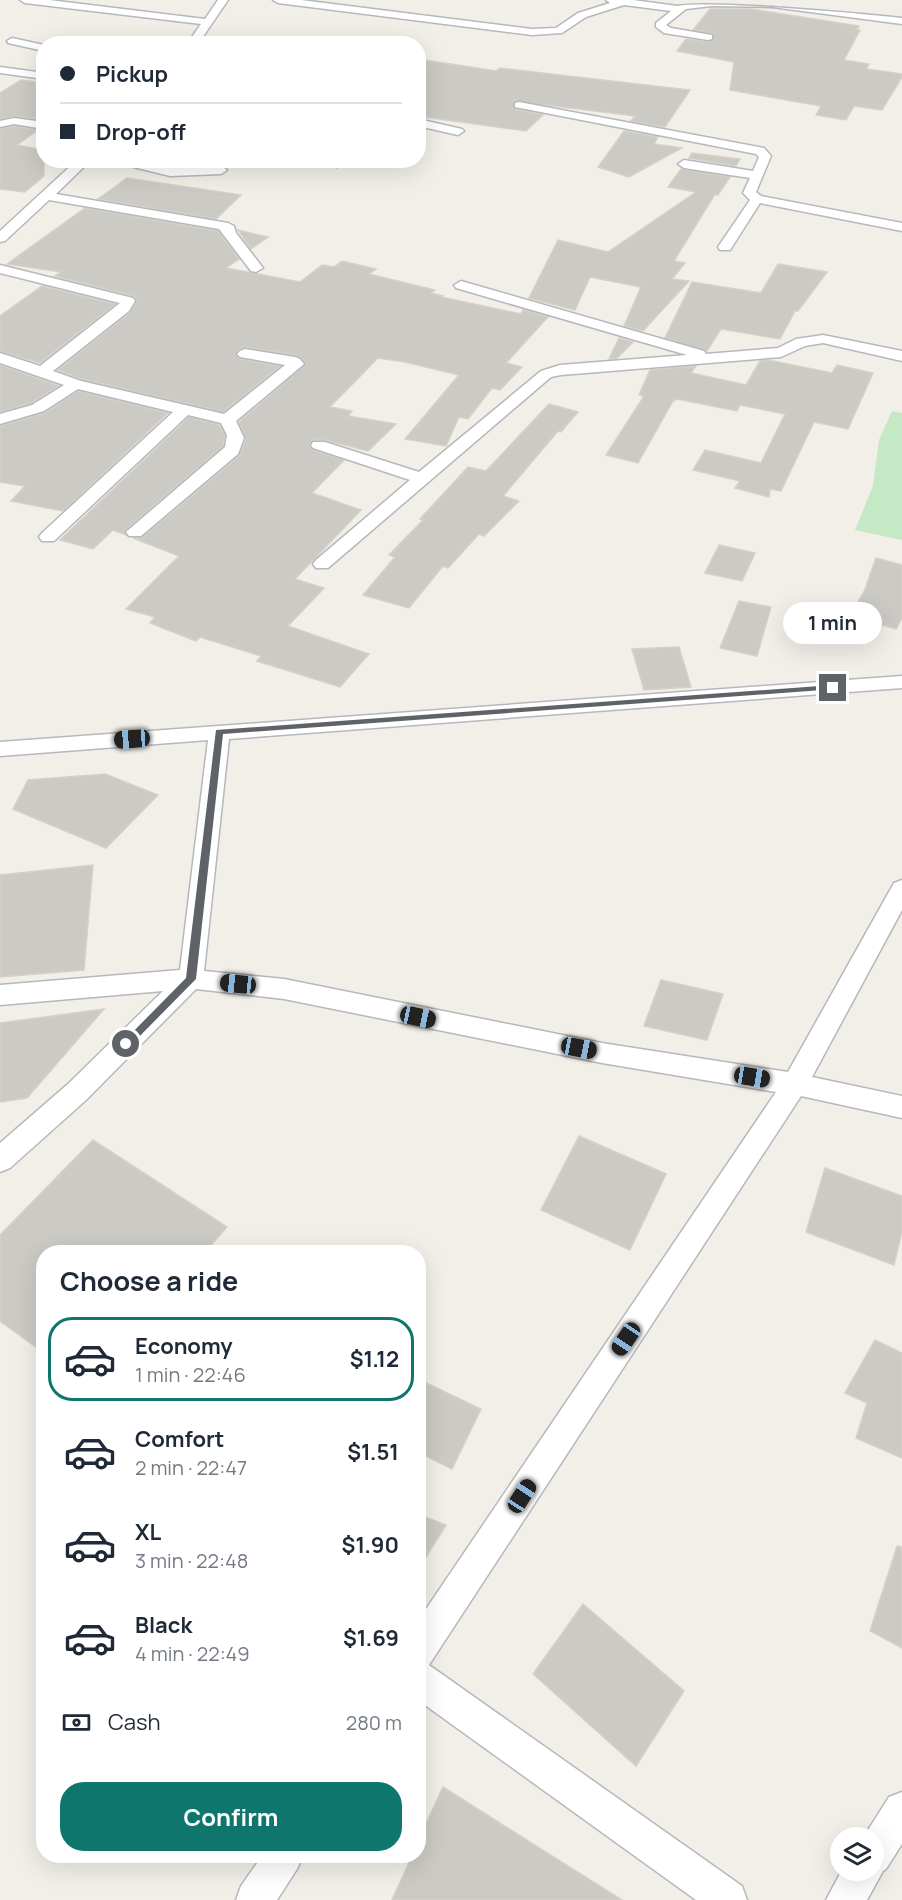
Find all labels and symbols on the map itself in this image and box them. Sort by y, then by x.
callout: 1 min [784,601,882,643]
route end [819,674,846,701]
car [113,729,151,749]
car [219,973,257,995]
car [399,1004,437,1030]
route start [112,1030,139,1057]
car [560,1036,598,1060]
car [733,1065,771,1089]
car [608,1319,644,1359]
car [505,1476,539,1516]

